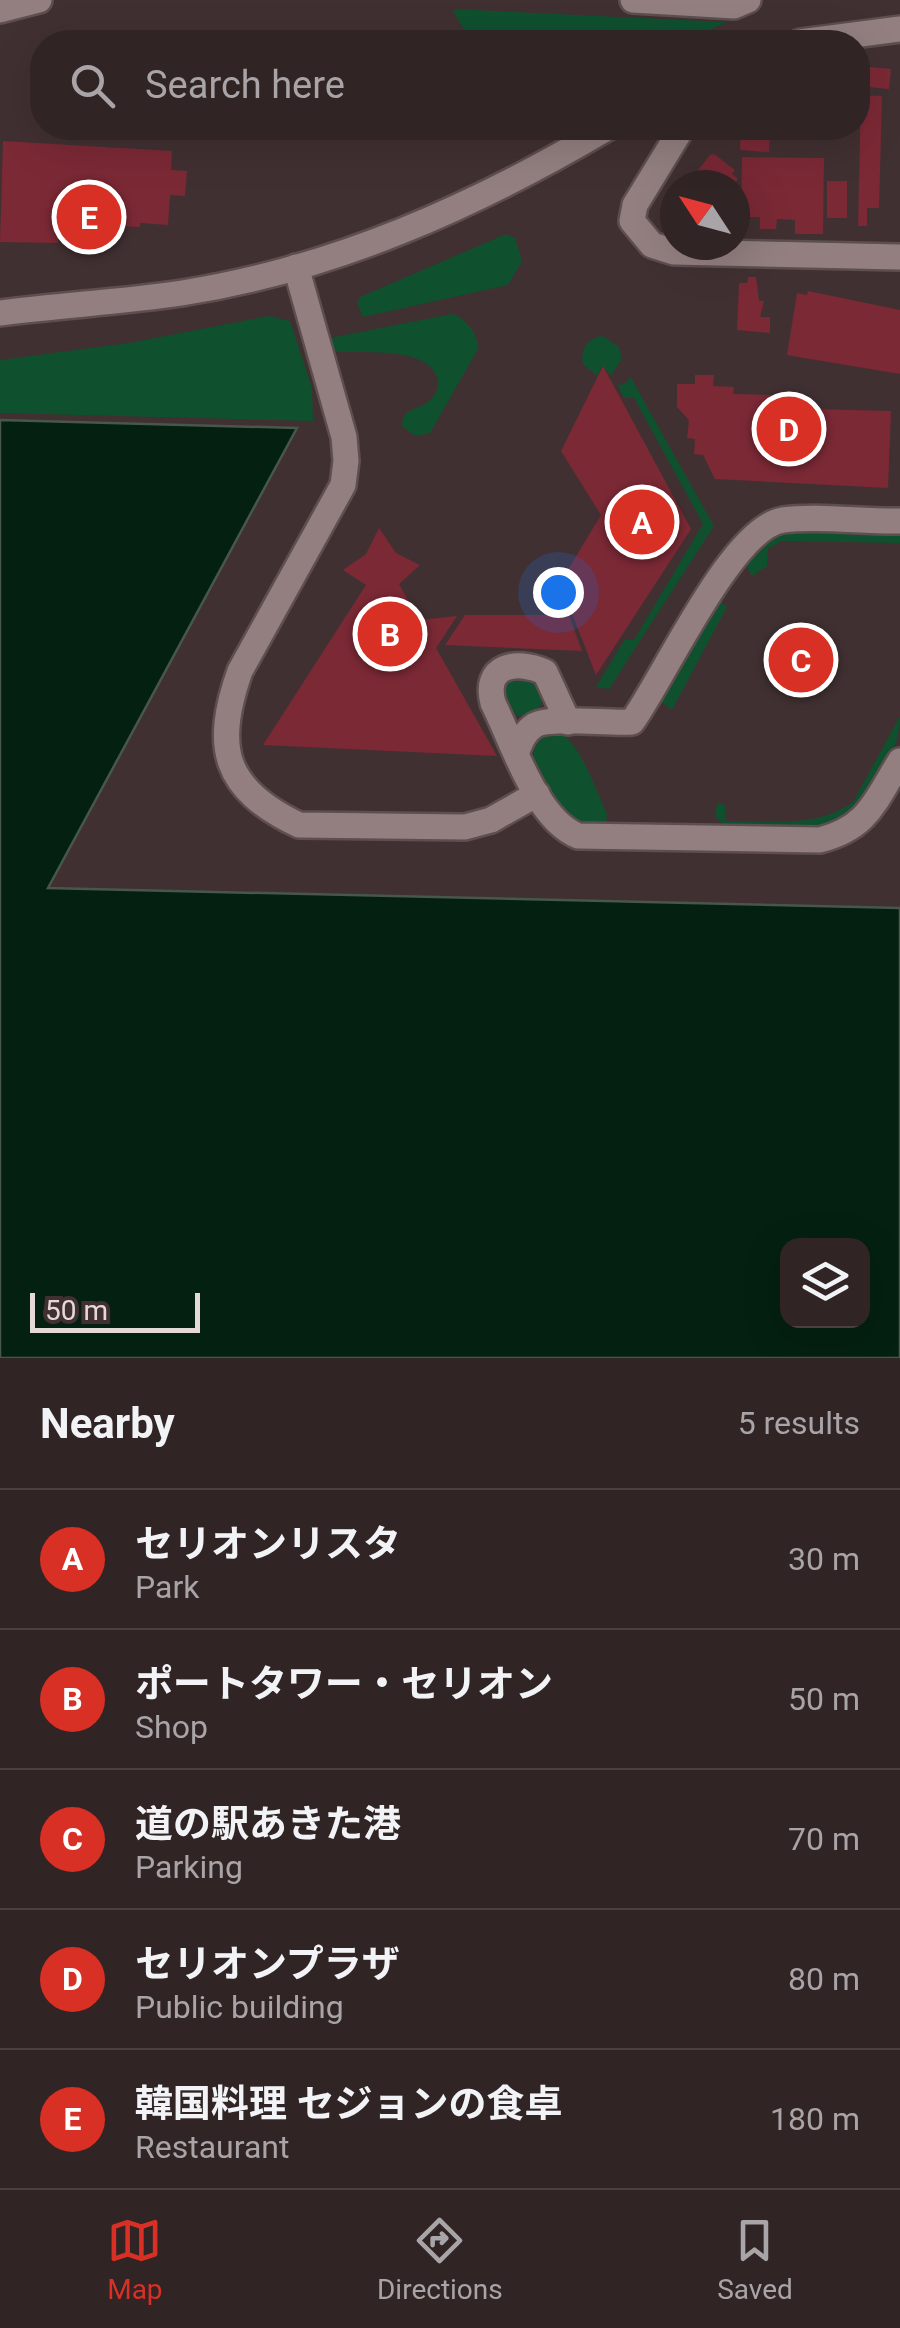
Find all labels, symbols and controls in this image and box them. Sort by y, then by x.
search box [30,30,870,140]
icon: search [65,58,120,113]
text: Search here [145,63,345,107]
north arrow [660,170,750,260]
pin: E [56,180,122,254]
pin: D [756,392,822,466]
pin: A [610,484,674,560]
your location [533,567,584,618]
pin: B [358,596,422,672]
pin: C [768,622,834,698]
map controls [780,1238,870,1328]
button: layers [780,1238,870,1328]
scale bar [30,1288,200,1332]
text: 50 m [45,1294,108,1327]
text: Nearby [40,1399,175,1448]
text: 5 results [738,1404,860,1442]
text: セリオンリスタ [135,1522,401,1566]
text: A [62,1540,83,1578]
text: 30 m [788,1540,860,1578]
text: Park [135,1568,199,1606]
text: ポートタワー・セリオン [135,1662,553,1706]
text: B [62,1680,83,1718]
text: 50 m [788,1680,860,1718]
text: Shop [135,1708,208,1746]
text: 道の駅あきた港 [135,1802,401,1846]
text: C [62,1820,83,1858]
text: 70 m [788,1820,860,1858]
text: Parking [135,1848,243,1886]
text: セリオンプラザ [135,1942,400,1986]
text: D [62,1960,83,1998]
text: 80 m [788,1960,860,1998]
text: Public building [135,1988,344,2026]
text: 韓国料理 セジョンの食卓 [135,2082,562,2126]
text: E [64,2100,82,2138]
text: 180 m [770,2100,860,2138]
text: Restaurant [135,2128,289,2166]
tab: Map [107,2213,163,2306]
tab: Directions [377,2213,503,2306]
tab: Saved [717,2213,793,2306]

